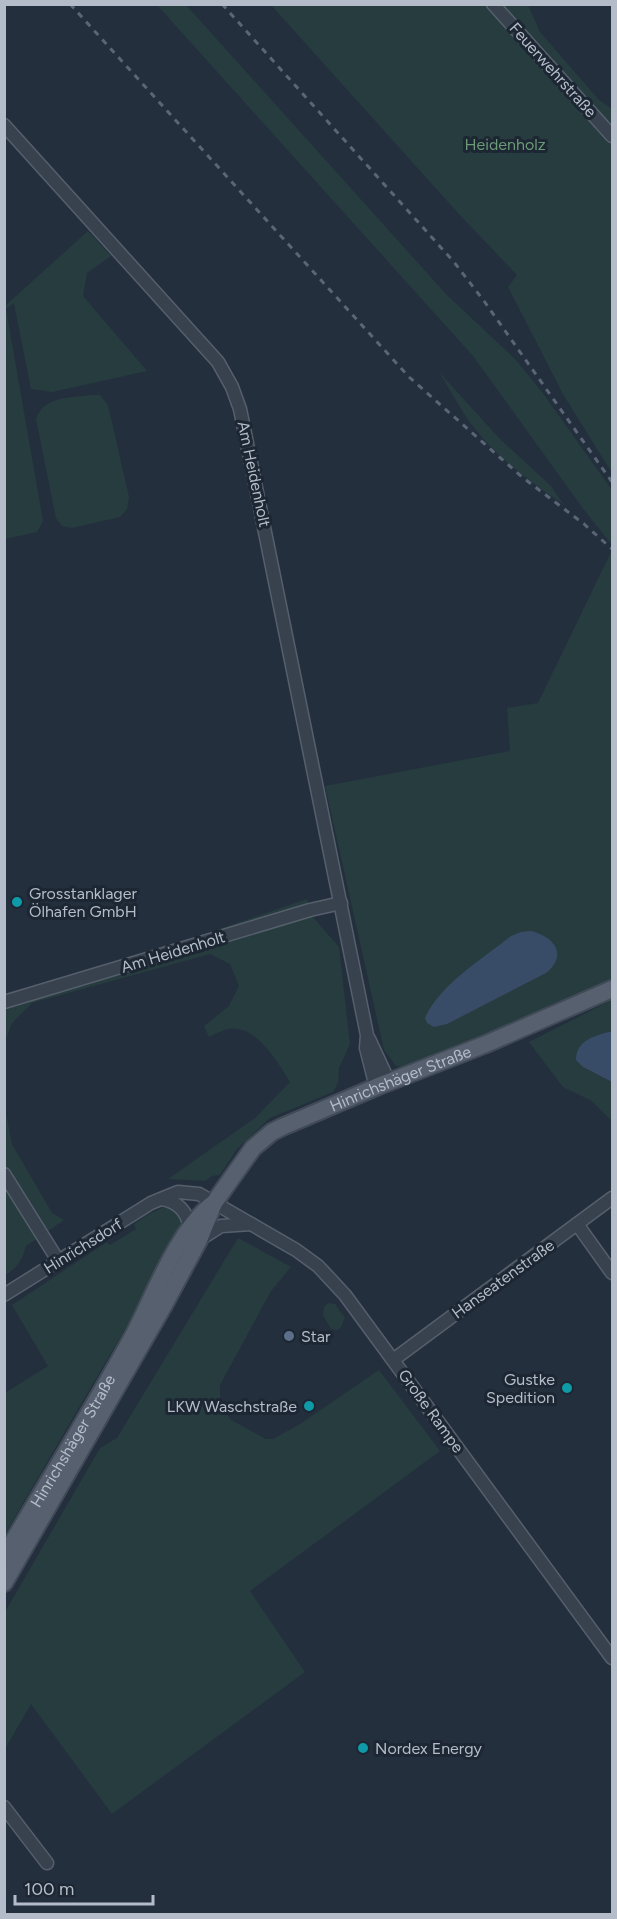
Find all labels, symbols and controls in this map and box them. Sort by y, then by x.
street label: Feuerwehrstraße [506,19,601,121]
park label: Heidenholz [464,135,546,154]
street label: Am Heidenholt [234,419,274,529]
place label: Grosstanklager Ölhafen GmbH [29,884,137,921]
marker: Grosstanklager Ölhafen GmbH [10,895,24,909]
street label: Am Heidenholt [119,927,227,977]
street label: Hinrichshäger Straße [327,1041,474,1115]
street label: Hinrichsdorf [40,1214,126,1278]
street label: Hanseatenstraße [448,1235,558,1323]
place label: Star [301,1327,331,1346]
marker: Star [282,1329,296,1343]
street label: Große Rampe [394,1366,468,1457]
place label: Gustke Spedition [486,1370,555,1407]
street label: Hinrichshäger Straße [26,1371,119,1511]
marker: Gustke Spedition [560,1381,574,1395]
place label: LKW Waschstraße [167,1397,297,1416]
marker: LKW Waschstraße [302,1399,316,1413]
place label: Nordex Energy [375,1739,483,1758]
marker: Nordex Energy [356,1741,370,1755]
scale bar [15,1868,153,1906]
text: 100 m [24,1878,74,1900]

